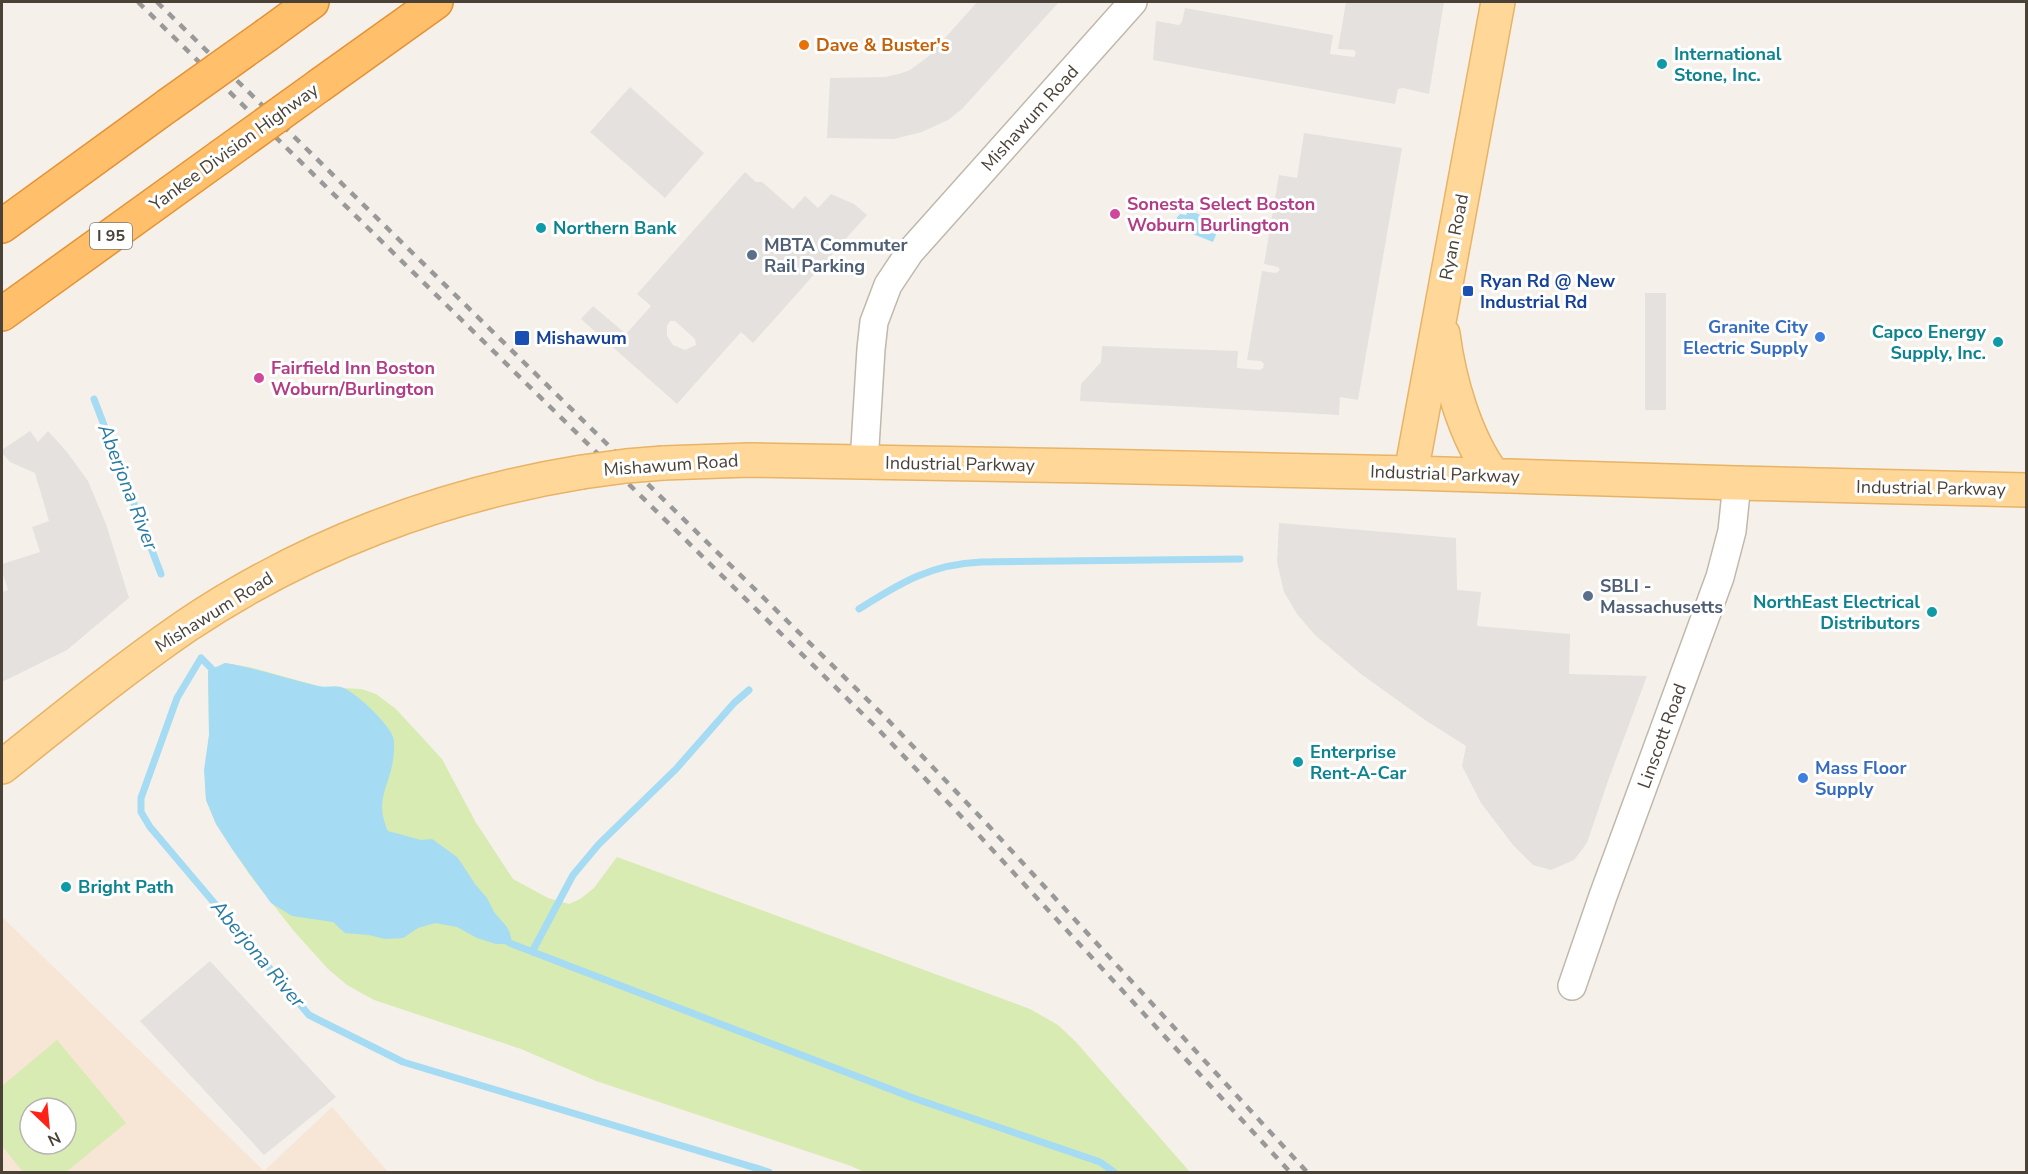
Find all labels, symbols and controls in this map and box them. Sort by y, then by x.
place label: Dave & Buster's [816,33,950,57]
marker: Dave & Buster's [797,38,811,52]
place label: International Stone, Inc. [1674,42,1782,87]
marker: International Stone, Inc. [1655,57,1669,71]
street label: Mishawum Road [976,60,1084,176]
street label: Yankee Division Highway [144,77,324,217]
place label: Sonesta Select Boston Woburn Burlington [1127,192,1315,237]
street label: Ryan Road [1434,192,1474,282]
marker: Sonesta Select Boston Woburn Burlington [1108,207,1122,221]
place label: Northern Bank [553,216,677,240]
marker: Northern Bank [534,221,548,235]
road number: I 95 [90,223,132,249]
place label: MBTA Commuter Rail Parking [764,233,907,278]
marker: MBTA Commuter Rail Parking [745,248,759,262]
place label: Ryan Rd @ New Industrial Rd [1480,269,1616,314]
marker: Ryan Rd @ New Industrial Rd [1461,284,1475,298]
place label: Granite City Electric Supply [1683,315,1809,360]
place label: Capco Energy Supply, Inc. [1872,320,1987,365]
place label: Mishawum [536,326,627,350]
marker: Mishawum [513,329,531,347]
marker: Granite City Electric Supply [1813,330,1827,344]
marker: Capco Energy Supply, Inc. [1991,335,2005,349]
place label: Fairfield Inn Boston Woburn/Burlington [271,356,435,401]
marker: Fairfield Inn Boston Woburn/Burlington [252,371,266,385]
water label: Aberjona River [91,419,165,555]
street label: Mishawum Road [603,448,739,482]
street label: Industrial Parkway [885,451,1036,477]
street label: Industrial Parkway [1370,459,1521,489]
street label: Industrial Parkway [1856,475,2007,501]
street label: Mishawum Road [150,566,278,658]
place label: SBLI - Massachusetts [1600,574,1723,619]
marker: SBLI - Massachusetts [1581,589,1595,603]
place label: NorthEast Electrical Distributors [1753,590,1920,635]
marker: NorthEast Electrical Distributors [1925,605,1939,619]
street label: Linscott Road [1632,680,1692,792]
place label: Enterprise Rent-A-Car [1310,740,1406,785]
marker: Enterprise Rent-A-Car [1291,755,1305,769]
place label: Mass Floor Supply [1815,756,1906,801]
marker: Mass Floor Supply [1796,771,1810,785]
place label: Bright Path [78,875,174,899]
marker: Bright Path [59,880,73,894]
water label: Aberjona River [204,894,312,1014]
north arrow [18,1096,78,1156]
text: N [44,1126,64,1151]

